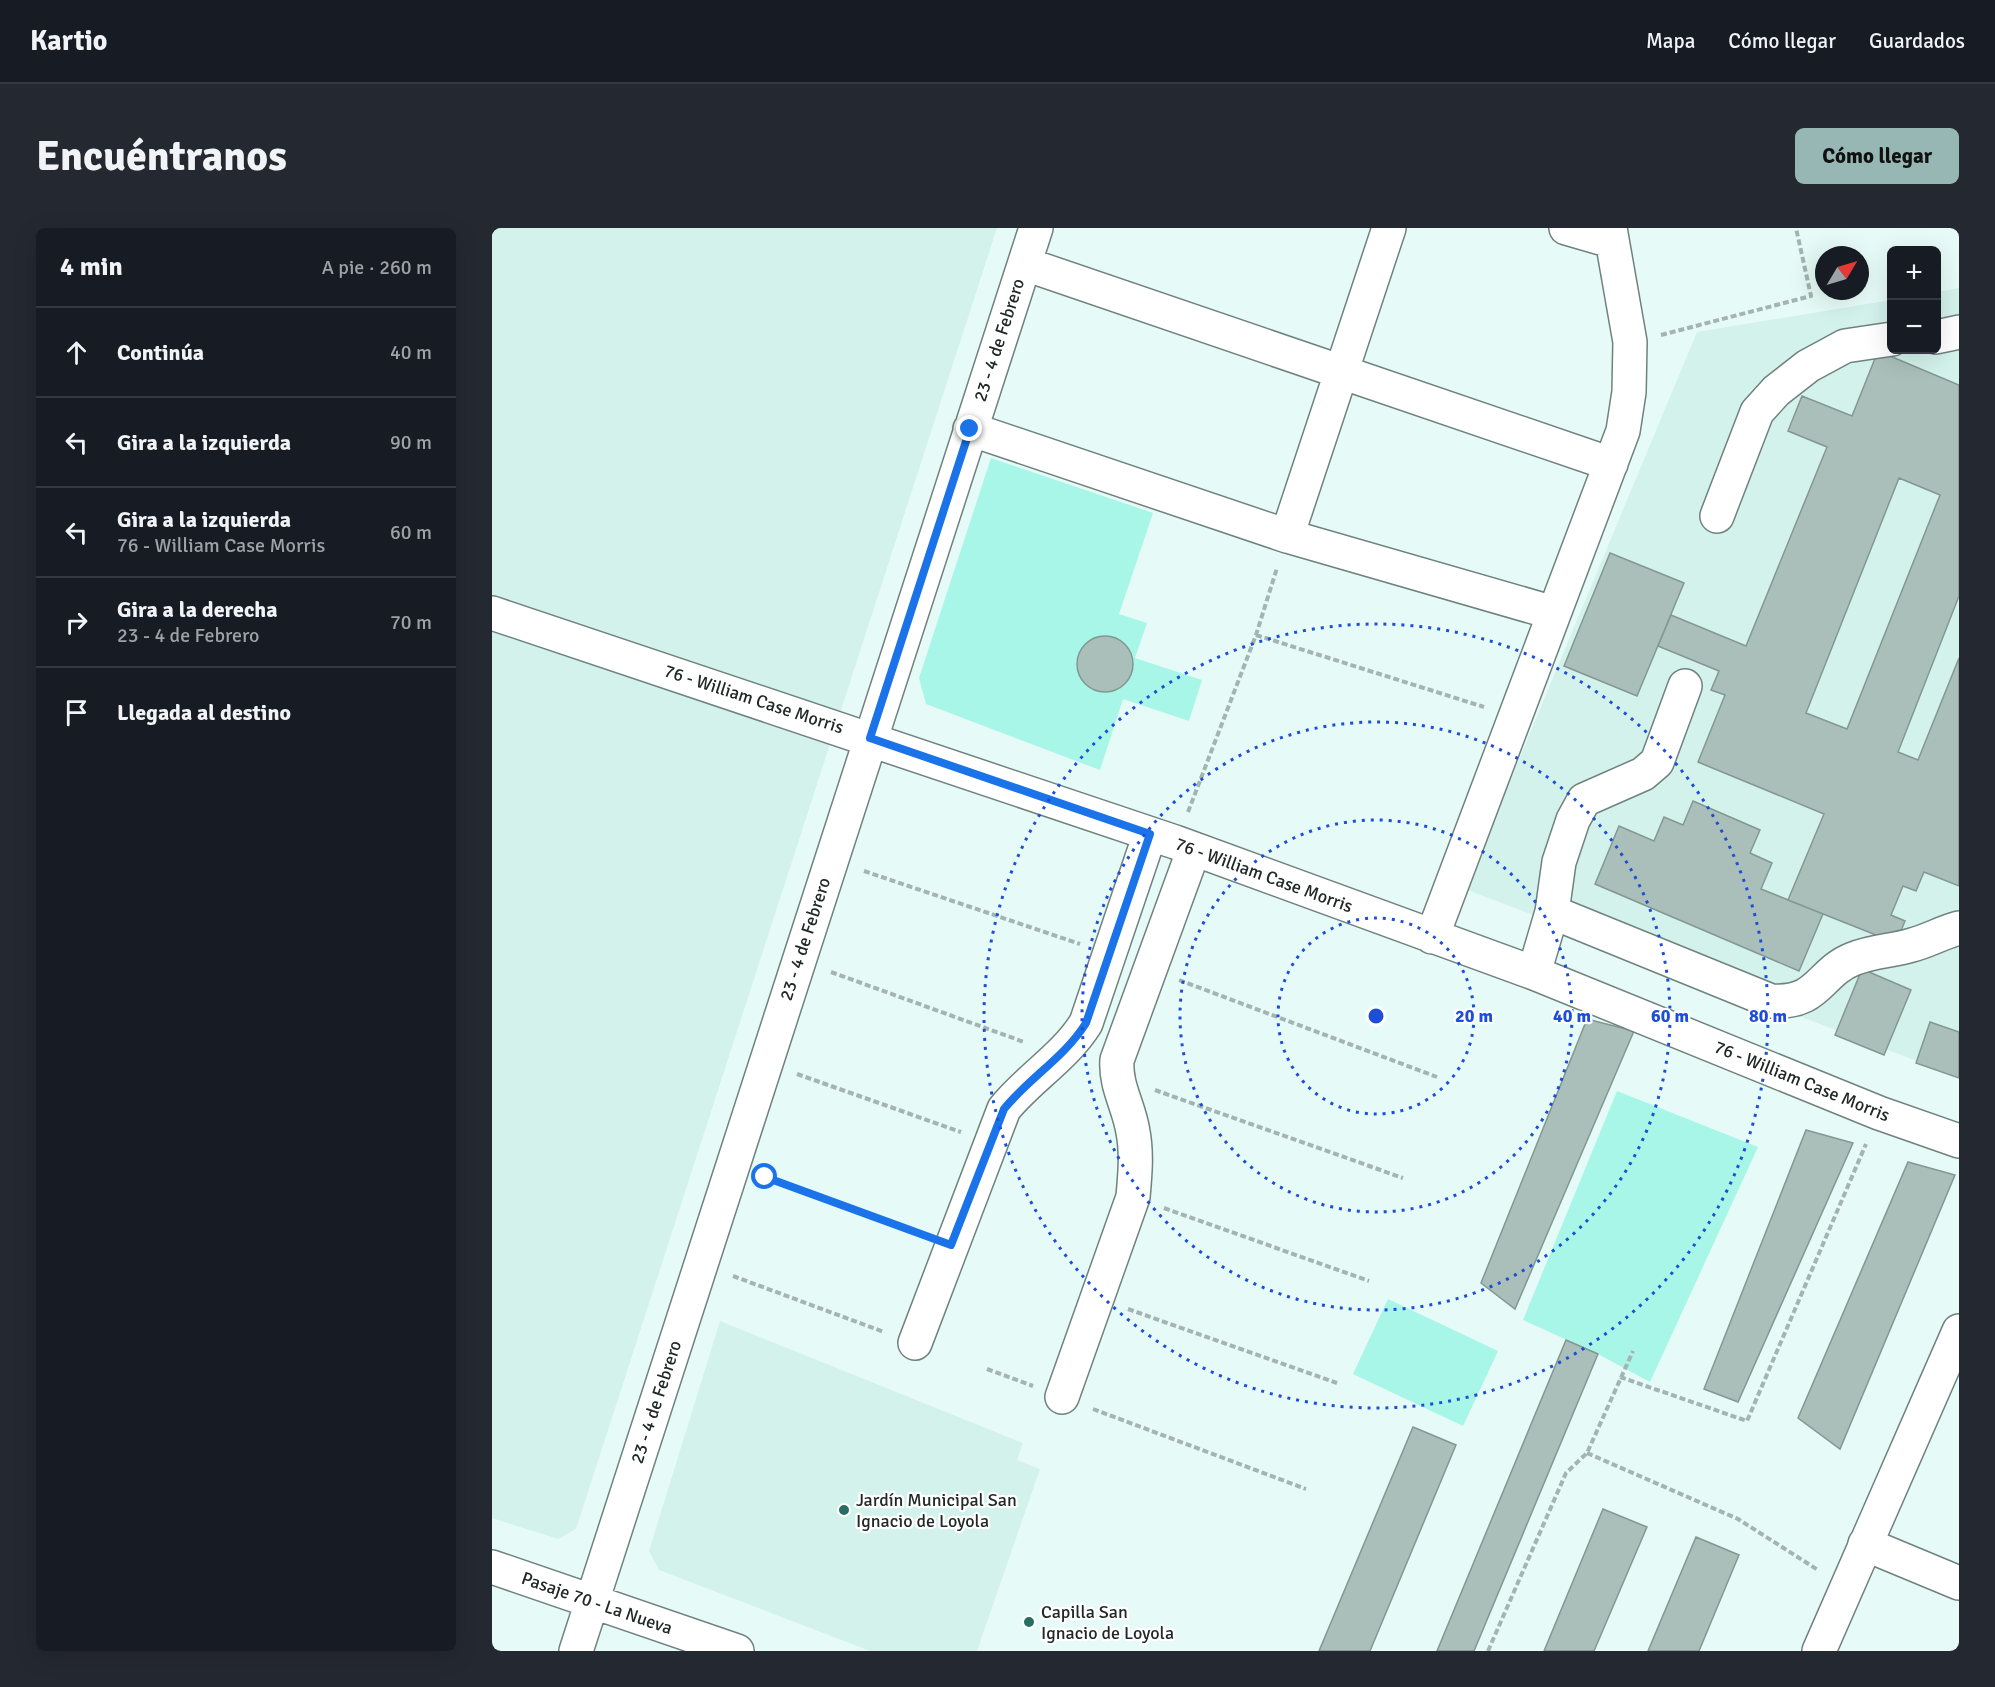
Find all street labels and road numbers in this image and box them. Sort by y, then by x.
street label: 23 - 4 de Febrero [969,276,1029,404]
street label: 76 - William Case Morris [661,660,847,738]
street label: 76 - William Case Morris [1172,833,1356,917]
street label: 23 - 4 de Febrero [775,875,835,1003]
street label: 76 - William Case Morris [1711,1036,1893,1126]
street label: 23 - 4 de Febrero [626,1338,686,1466]
street label: Pasaje 70 - La Nueva [519,1567,675,1639]

